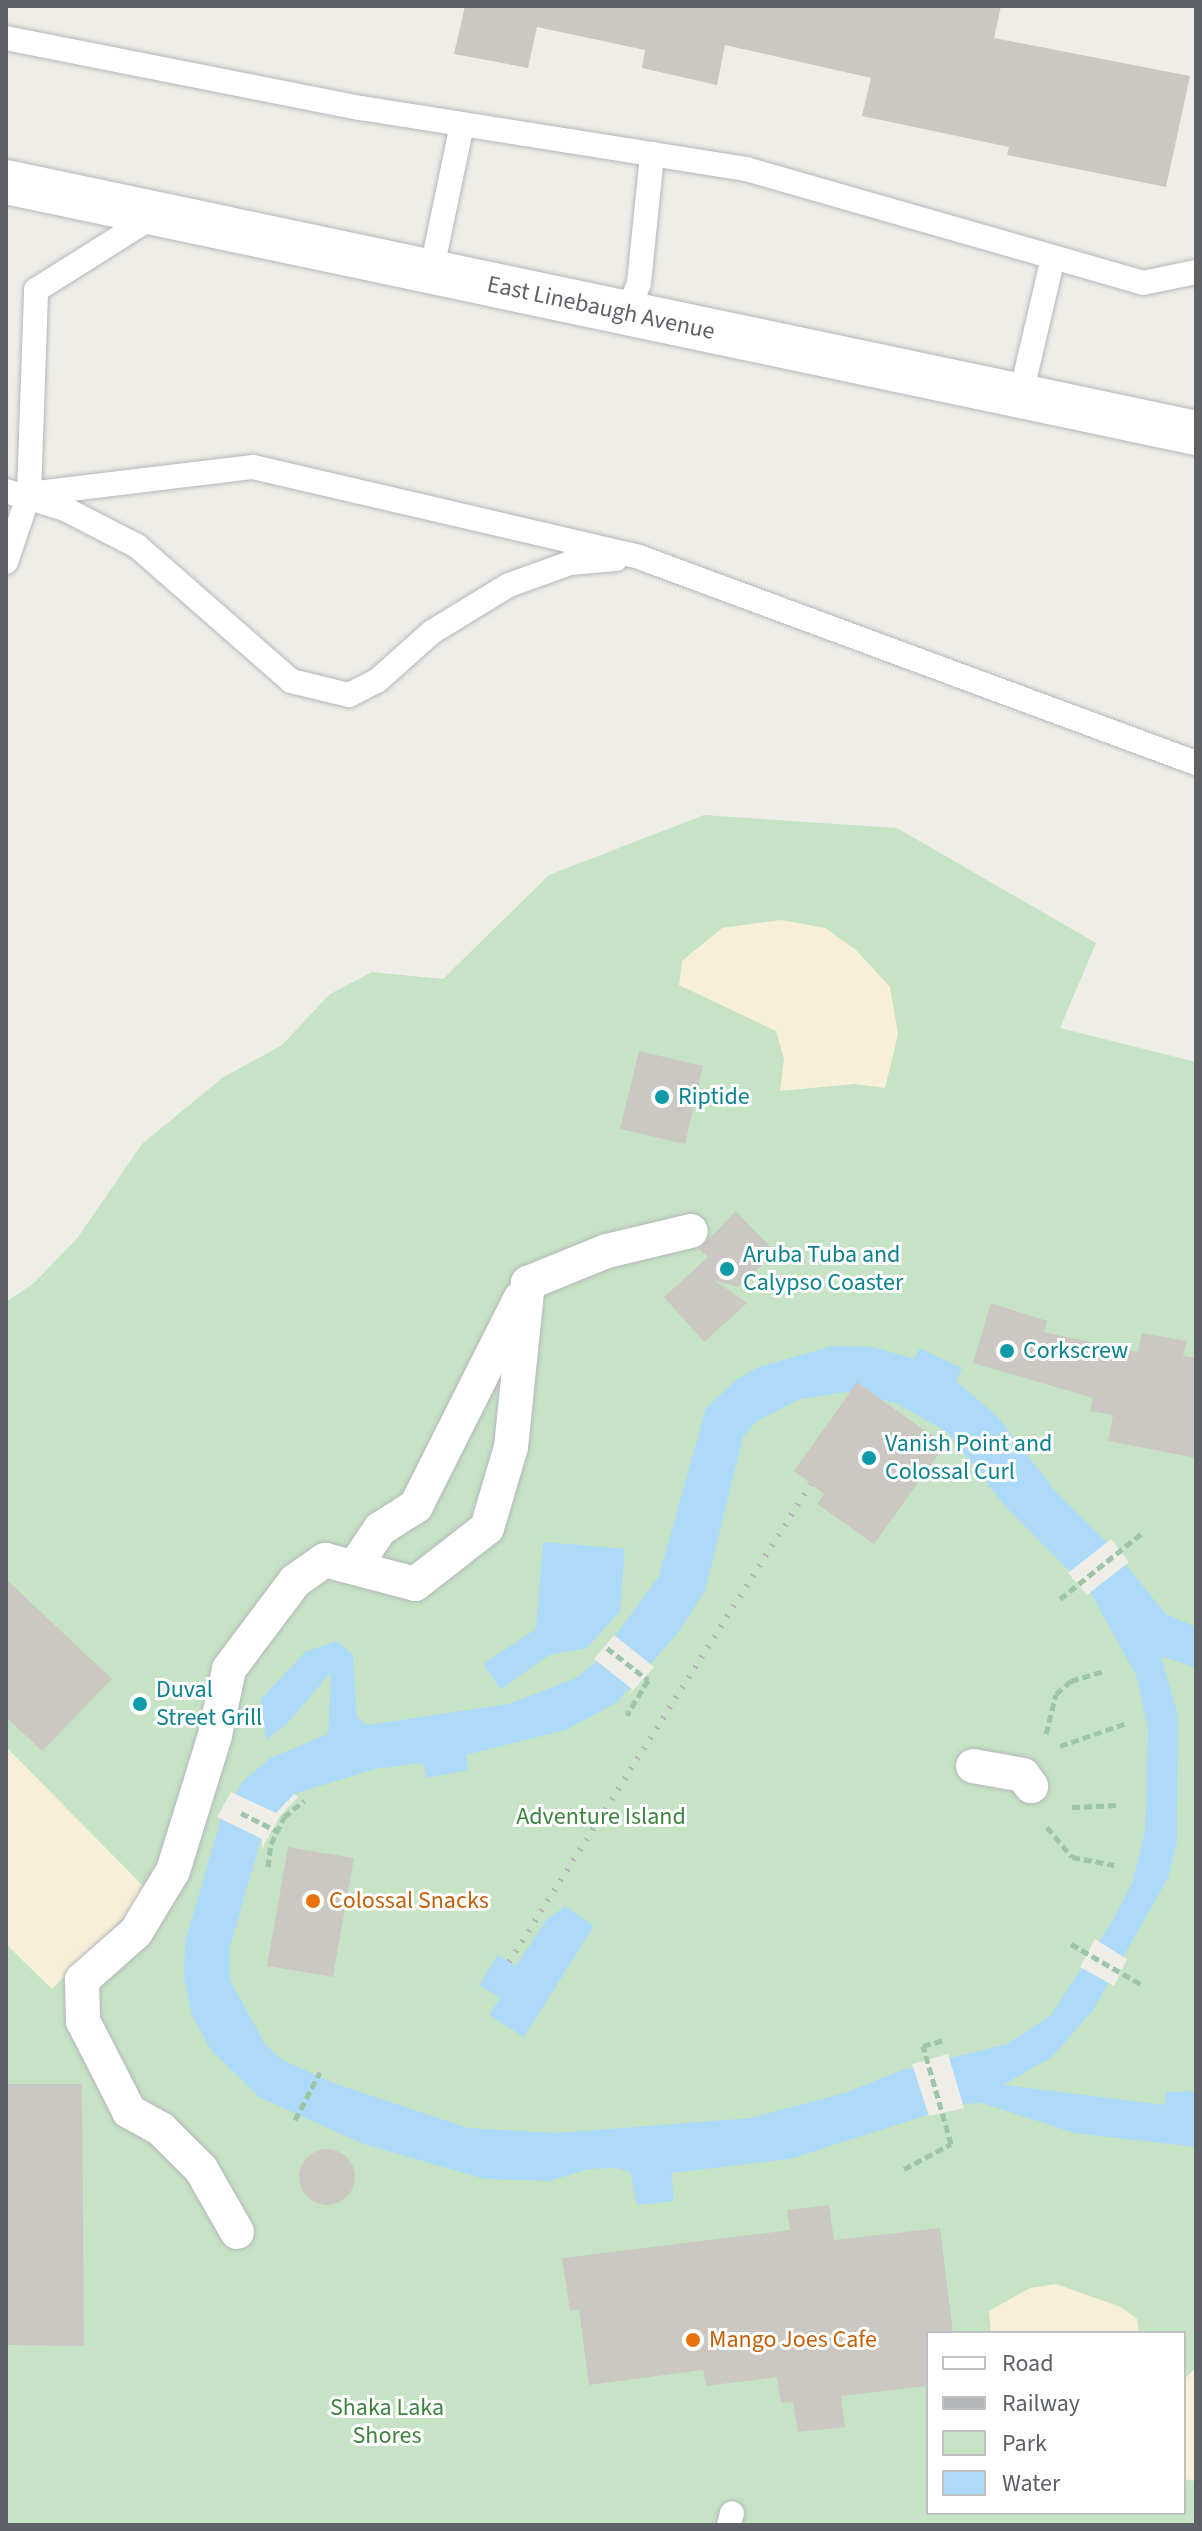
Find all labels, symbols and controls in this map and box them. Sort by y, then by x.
street label: East Linebaugh Avenue [485,270,717,346]
place label: Riptide [678,1083,750,1111]
marker: Riptide [653,1088,671,1106]
place label: Aruba Tuba and Calypso Coaster [743,1241,903,1297]
marker: Aruba Tuba and Calypso Coaster [718,1260,736,1278]
place label: Corkscrew [1023,1337,1128,1365]
marker: Corkscrew [998,1342,1016,1360]
place label: Vanish Point and Colossal Curl [885,1430,1052,1486]
marker: Vanish Point and Colossal Curl [860,1449,878,1467]
place label: Duval Street Grill [156,1676,262,1732]
marker: Duval Street Grill [131,1695,149,1713]
park label: Adventure Island [516,1803,686,1831]
place label: Colossal Snacks [329,1887,489,1915]
marker: Colossal Snacks [304,1892,322,1910]
place label: Mango Joes Cafe [709,2326,877,2354]
marker: Mango Joes Cafe [684,2331,702,2349]
legend [926,2331,1186,2515]
text: Road [1002,2346,1054,2381]
text: Railway [1002,2386,1080,2421]
park label: Shaka Laka Shores [330,2394,444,2450]
text: Park [1002,2426,1047,2461]
text: Water [1002,2466,1060,2501]

